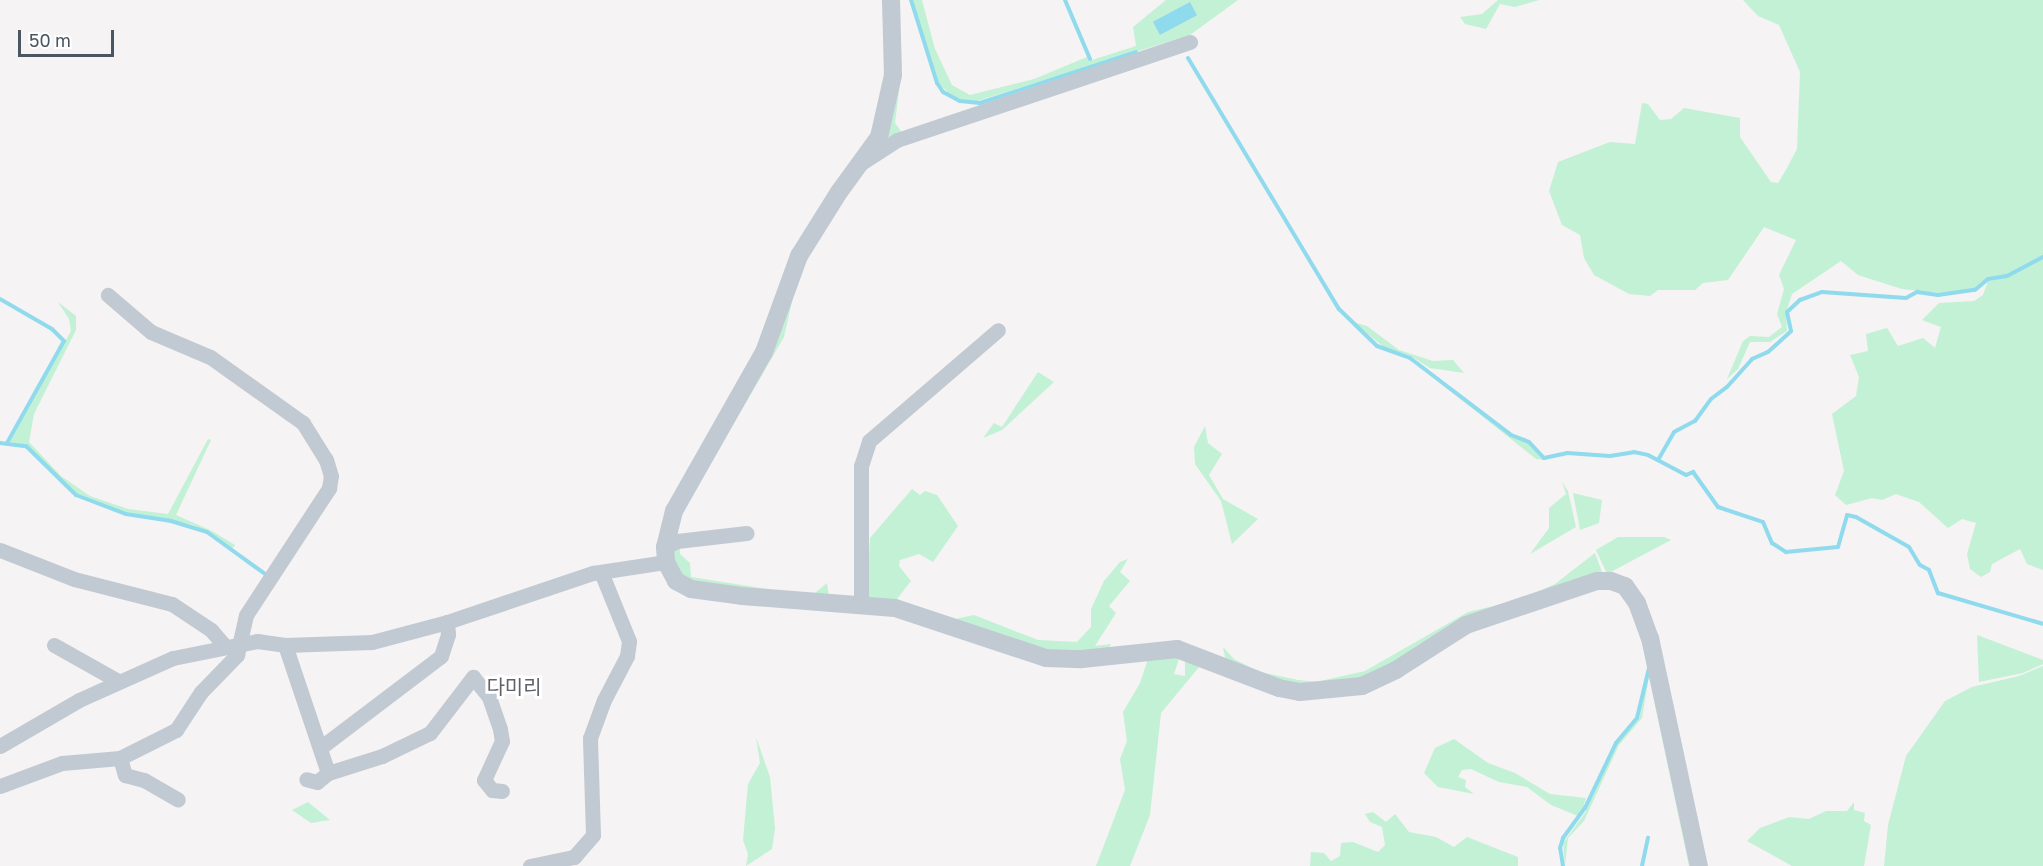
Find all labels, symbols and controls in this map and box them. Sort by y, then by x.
scale bar [21,18,117,56]
text: 50 m [29,29,71,51]
district label: 다미리 [486,674,542,698]

